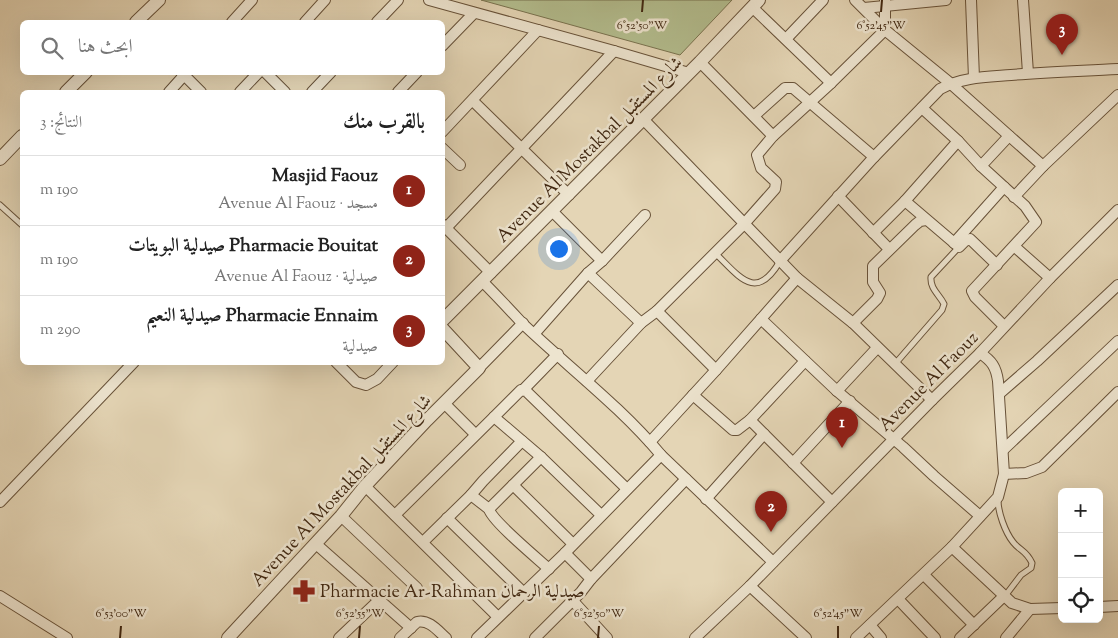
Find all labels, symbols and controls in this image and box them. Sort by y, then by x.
pin: 3 [1046,14,1078,55]
text: 6°52'50"W [617,17,668,35]
text: 6°52'45"W [856,17,906,35]
search box [20,20,445,75]
icon: search [38,34,66,62]
text: ابحث هنا [78,34,133,61]
street label: Avenue Al Mostakbal شارع المستقبل [491,51,690,250]
text: بالقرب منك [343,108,425,138]
text: النتائج: 3 [40,112,82,135]
text: Masjid Faouz [272,163,378,190]
text: 190 m [40,179,78,202]
text: 1 [406,179,412,202]
text: مسجد · Avenue Al Faouz [218,193,378,216]
text: Pharmacie Bouitat صيدلية البويتات [128,233,378,260]
your location [546,236,572,262]
text: 190 m [40,249,78,272]
text: 2 [405,249,413,272]
text: صيدلية · Avenue Al Faouz [214,266,378,289]
text: Pharmacie Ennaim صيدلية النعيم [146,303,378,330]
text: 290 m [40,319,80,342]
text: 3 [406,319,412,342]
street label: Avenue Al Faouz [873,326,985,438]
text: صيدلية [343,336,378,359]
street label: Avenue Al Mostakbal شارع المستقبل [246,389,439,593]
pin: 1 [826,407,858,448]
map controls [1058,488,1103,623]
button: + [1058,488,1103,533]
pin: 2 [755,491,787,532]
button: − [1058,533,1103,578]
pharmacy icon: Pharmacie Ar-Rahman صيدلية الرحمان [291,578,317,604]
button: locate [1058,578,1103,623]
place label: Pharmacie Ar-Rahman صيدلية الرحمان [320,580,585,606]
text: 6°53'00"W [95,605,147,623]
text: 6°52'55"W [336,605,385,623]
text: 6°52'50"W [574,605,625,623]
text: 6°52'45"W [813,605,863,623]

